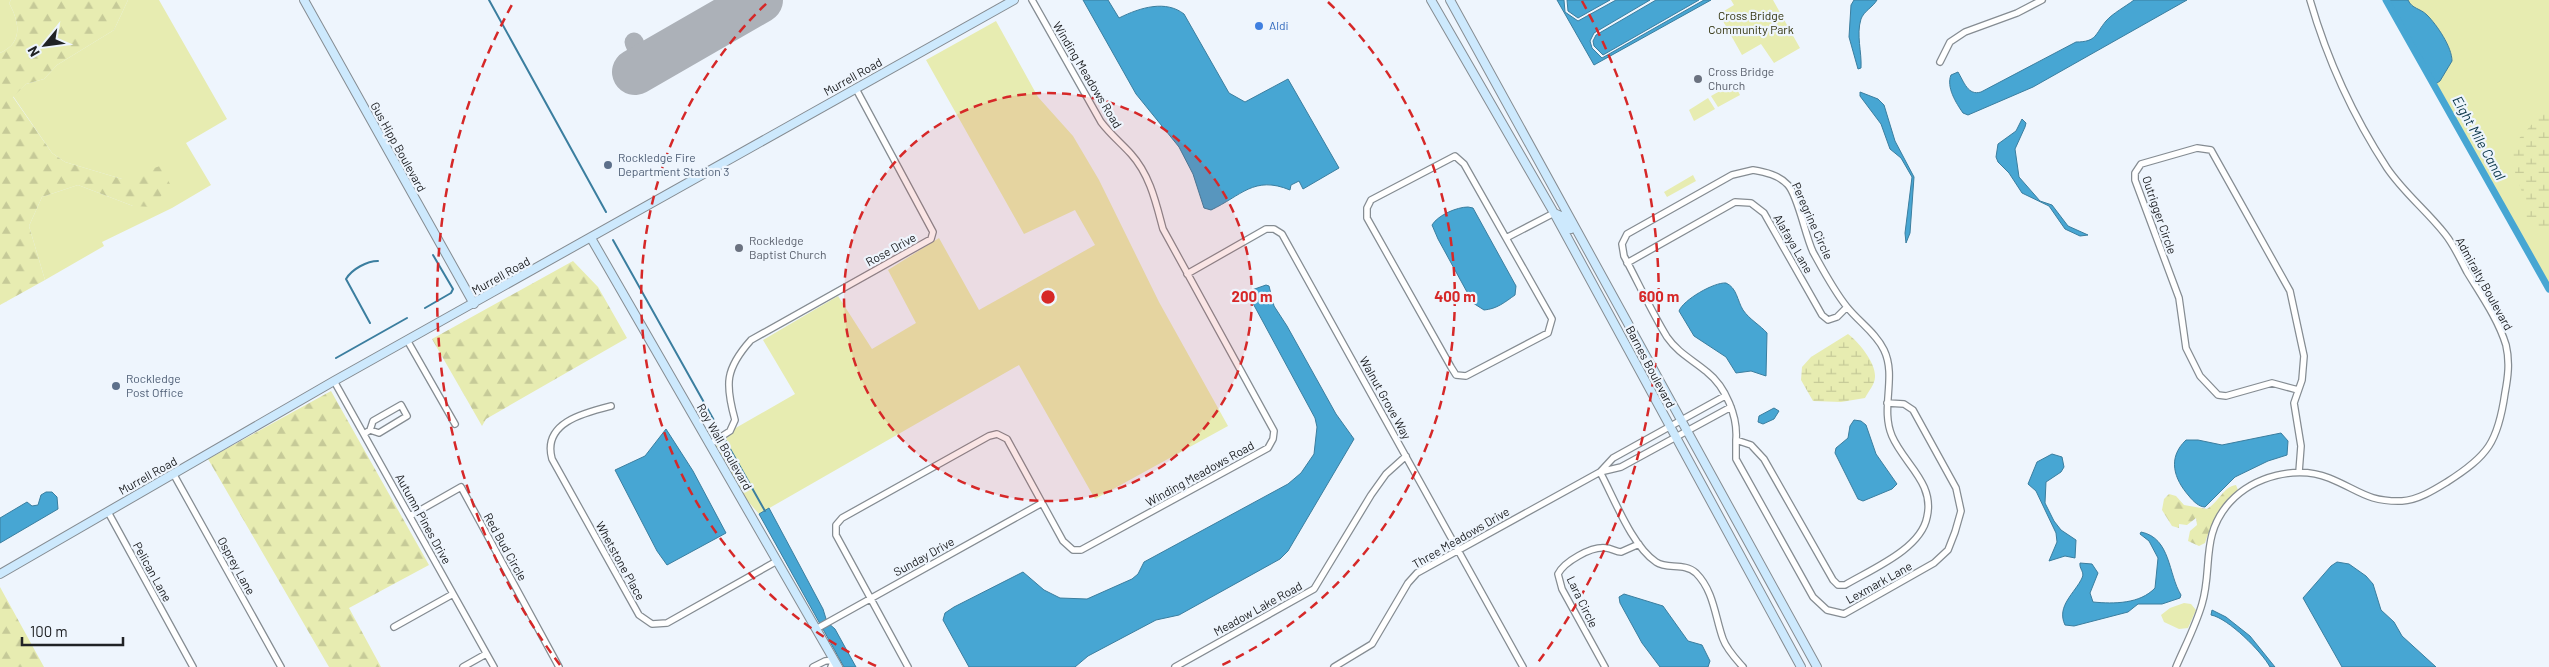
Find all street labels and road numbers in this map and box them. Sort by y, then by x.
street label: Winding Meadows Road [1051,19,1125,130]
street label: Murrell Road [821,54,884,98]
street label: Gus Hipp Boulevard [368,99,429,194]
street label: Outrigger Circle [2140,174,2180,256]
street label: Peregrine Circle [1790,180,1836,261]
street label: Alafaya Lane [1771,211,1816,276]
street label: Rose Drive [863,230,918,269]
street label: Admiralty Boulevard [2453,235,2516,333]
street label: Murrell Road [469,253,532,297]
street label: Barnes Boulevard [1623,323,1678,410]
street label: Walnut Grove Way [1357,354,1415,442]
street label: Roy Wall Boulevard [694,401,755,492]
street label: Winding Meadows Road [1143,437,1256,509]
street label: Murrell Road [116,453,179,497]
street label: Autumn Pines Drive [393,471,454,566]
street label: Three Meadows Drive [1409,504,1512,571]
street label: Red Bud Circle [481,510,530,583]
street label: Whetstone Place [593,519,648,602]
street label: Osprey Lane [215,534,259,597]
street label: Sunday Drive [891,534,956,579]
street label: Pelican Lane [131,539,175,604]
street label: Lexmark Lane [1843,558,1914,606]
street label: Lara Circle [1564,573,1601,630]
street label: Meadow Lake Road [1211,578,1304,638]

